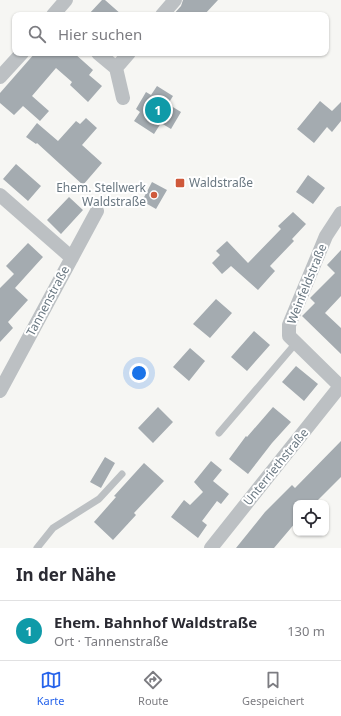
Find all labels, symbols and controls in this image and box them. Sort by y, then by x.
search box [12,12,329,56]
icon: search [26,23,48,45]
text: Hier suchen [58,24,142,44]
pin: 1 [145,95,171,125]
place label: Waldstraße [189,174,253,191]
marker: Waldstraße [174,177,186,189]
place label: Ehem. Stellwerk Waldstraße [56,179,147,210]
marker: Ehem. Stellwerk Waldstraße [149,190,159,200]
street label: Weinfeldstraße [283,241,331,327]
street label: Tannenstraße [22,262,73,339]
your location [129,363,149,383]
street label: Unterriethstraße [239,424,312,509]
map controls [293,500,329,536]
button: locate [293,500,329,536]
text: In der Nähe [16,563,116,586]
text: Ehem. Bahnhof Waldstraße [54,612,257,632]
text: 1 [25,622,33,640]
text: 130 m [287,622,325,640]
text: Ort · Tannenstraße [54,632,168,650]
tab: Karte [37,669,64,708]
tab: Route [138,669,169,708]
tab: Gespeichert [242,669,304,708]

